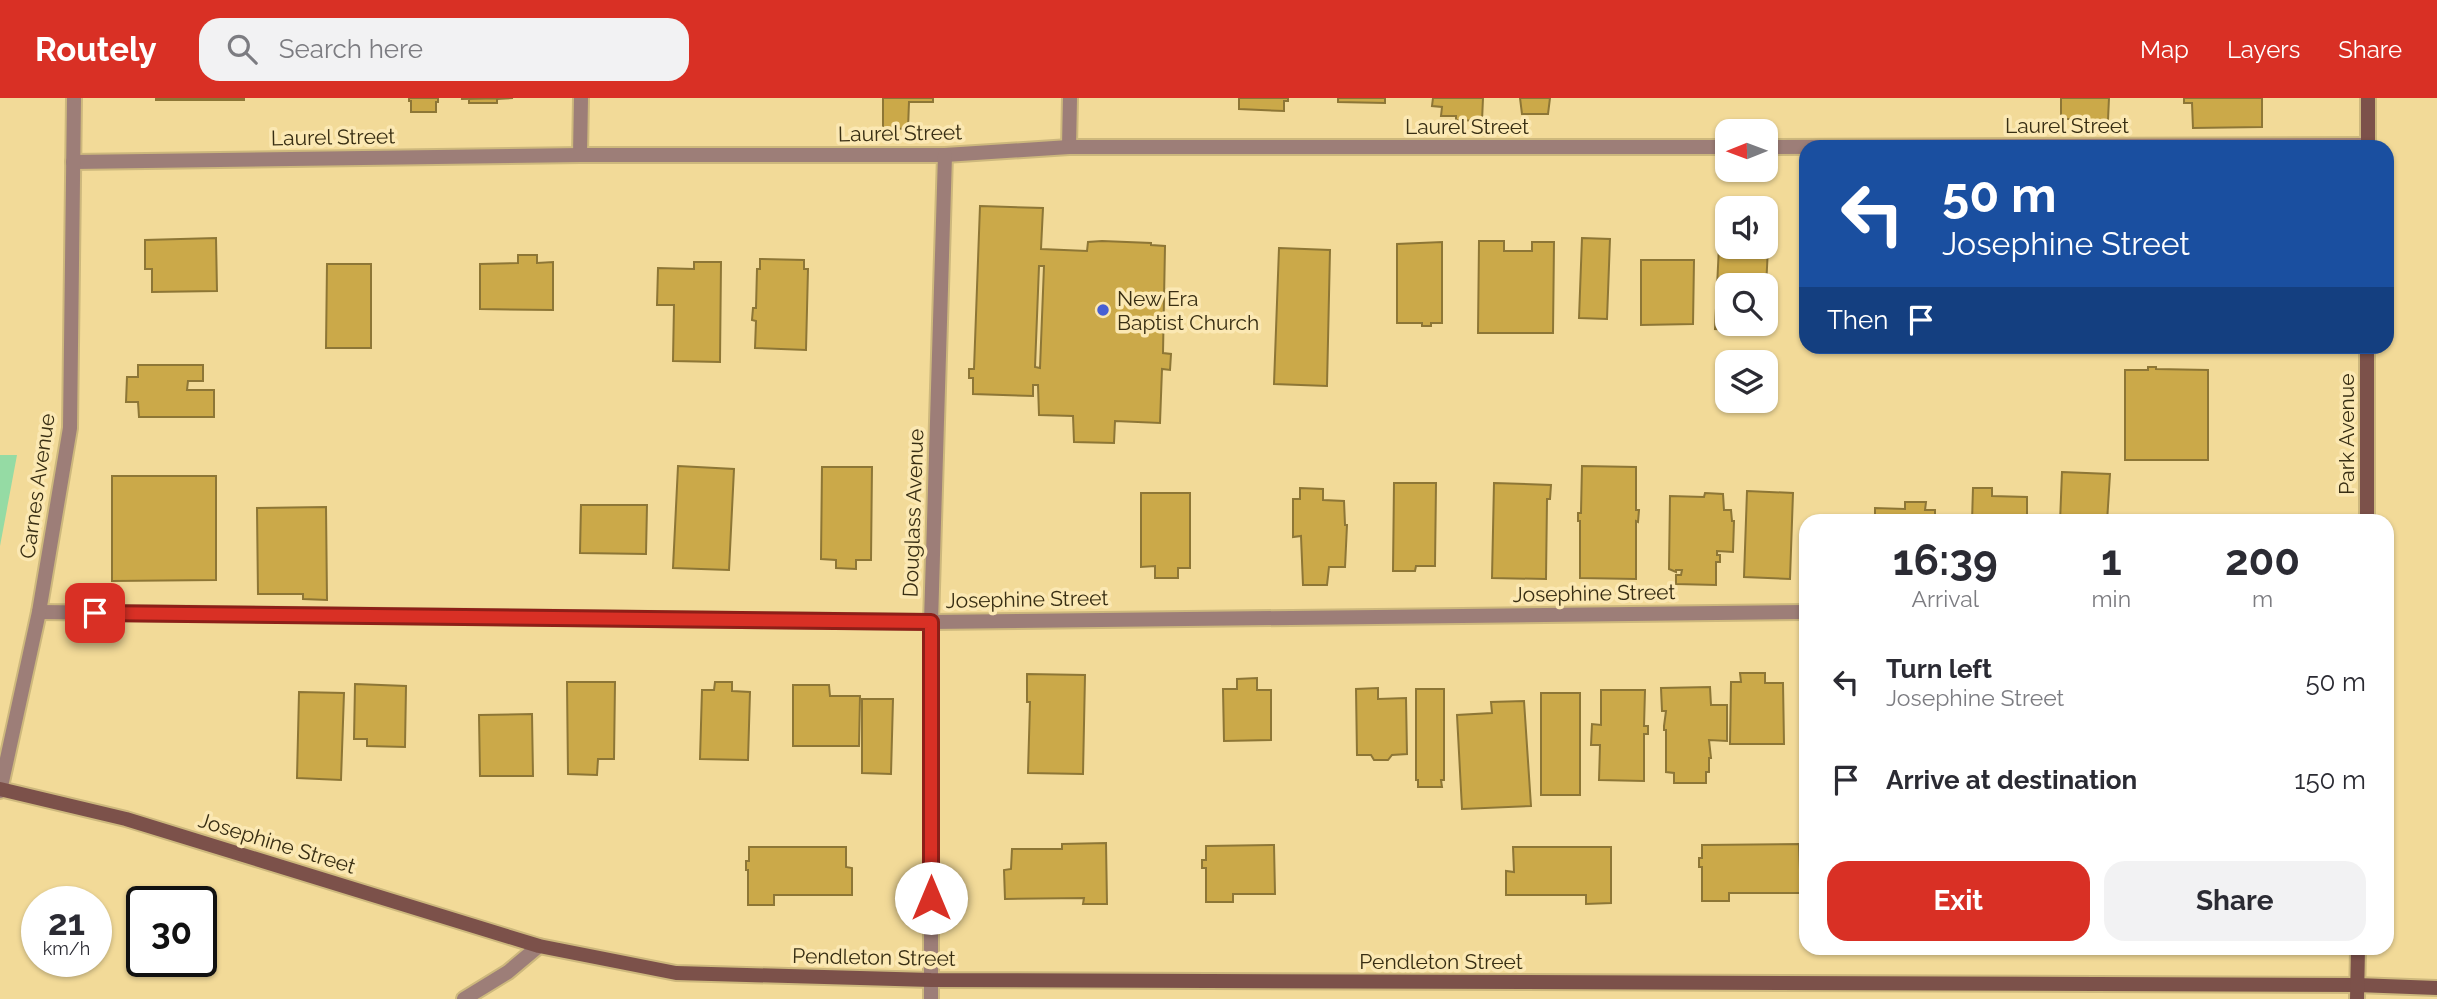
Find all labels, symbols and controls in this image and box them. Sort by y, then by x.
search box [199,18,689,81]
text: Routely [35,30,157,69]
icon: search [223,30,261,68]
text: Search here [279,34,423,64]
text: Map [2140,35,2189,64]
text: Layers [2227,35,2300,64]
text: Share [2338,35,2402,64]
street label: Laurel Street [2005,113,2129,138]
street label: Laurel Street [1405,114,1529,139]
street label: Laurel Street [838,119,962,147]
north arrow [1715,119,1778,182]
map controls [1715,119,1778,413]
street label: Laurel Street [271,123,395,151]
text: 50 m [1942,166,2057,223]
icon: left [1827,168,1918,259]
button: sound [1715,196,1778,259]
text: Josephine Street [1942,225,2190,262]
button: search [1715,273,1778,336]
place label: New Era Baptist Church [1117,286,1259,335]
icon: arrive [1902,301,1940,339]
marker: New Era Baptist Church [1095,302,1111,318]
text: Then [1827,305,1888,335]
button: layers [1715,350,1778,413]
street label: Park Avenue [2334,373,2359,495]
street label: Carnes Avenue [14,412,60,560]
street label: Douglass Avenue [898,428,928,598]
text: 16:39 [1893,536,1998,585]
text: 1 [2101,536,2122,585]
text: 200 [2225,536,2300,585]
street label: Josephine Street [1512,579,1676,607]
pin [65,583,125,643]
street label: Josephine Street [945,585,1109,613]
text: Arrival [1912,585,1979,612]
text: min [2091,585,2131,612]
text: m [2252,585,2273,612]
icon: arrive [76,594,114,632]
text: Turn left [1886,654,1992,684]
icon: left [1827,663,1865,701]
text: 50 m [2305,667,2366,697]
text: Josephine Street [1886,684,2064,711]
icon: arrive [1827,761,1865,799]
text: Arrive at destination [1886,765,2137,795]
text: 150 m [2294,765,2366,795]
street label: Josephine Street [195,807,359,879]
position arrow [894,861,968,935]
button: Exit [1827,861,2090,941]
button: Share [2104,861,2366,941]
speed limit sign: 30 [126,886,217,977]
text: 21 [48,902,85,943]
text: km/h [43,938,90,959]
street label: Pendleton Street [792,943,956,971]
street label: Pendleton Street [1359,949,1523,974]

